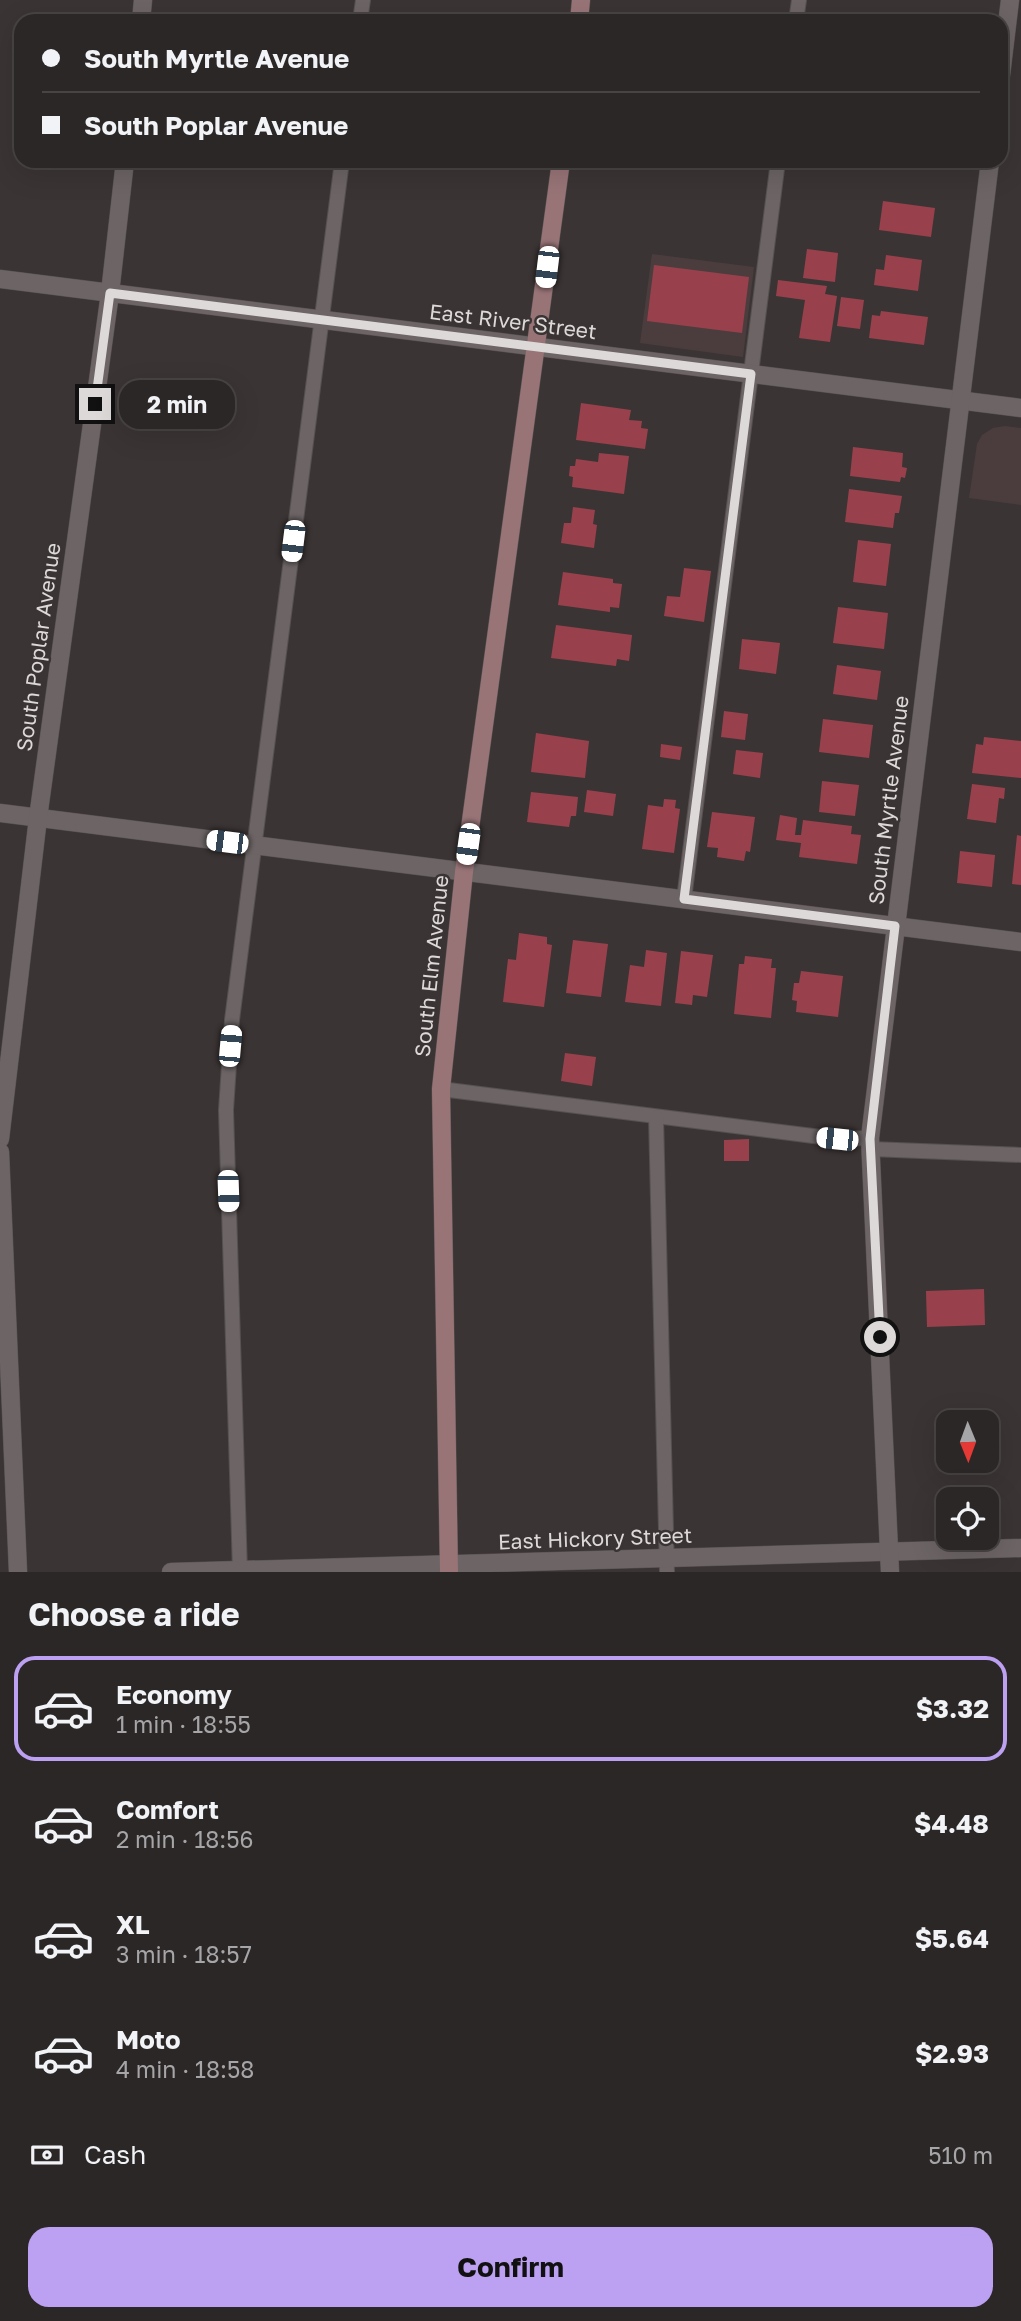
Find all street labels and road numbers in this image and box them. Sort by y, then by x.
street label: East River Street [428,298,598,344]
street label: South Poplar Avenue [10,541,66,753]
street label: South Myrtle Avenue [862,694,914,906]
street label: South Elm Avenue [409,874,453,1058]
street label: East Hickory Street [497,1522,693,1554]

